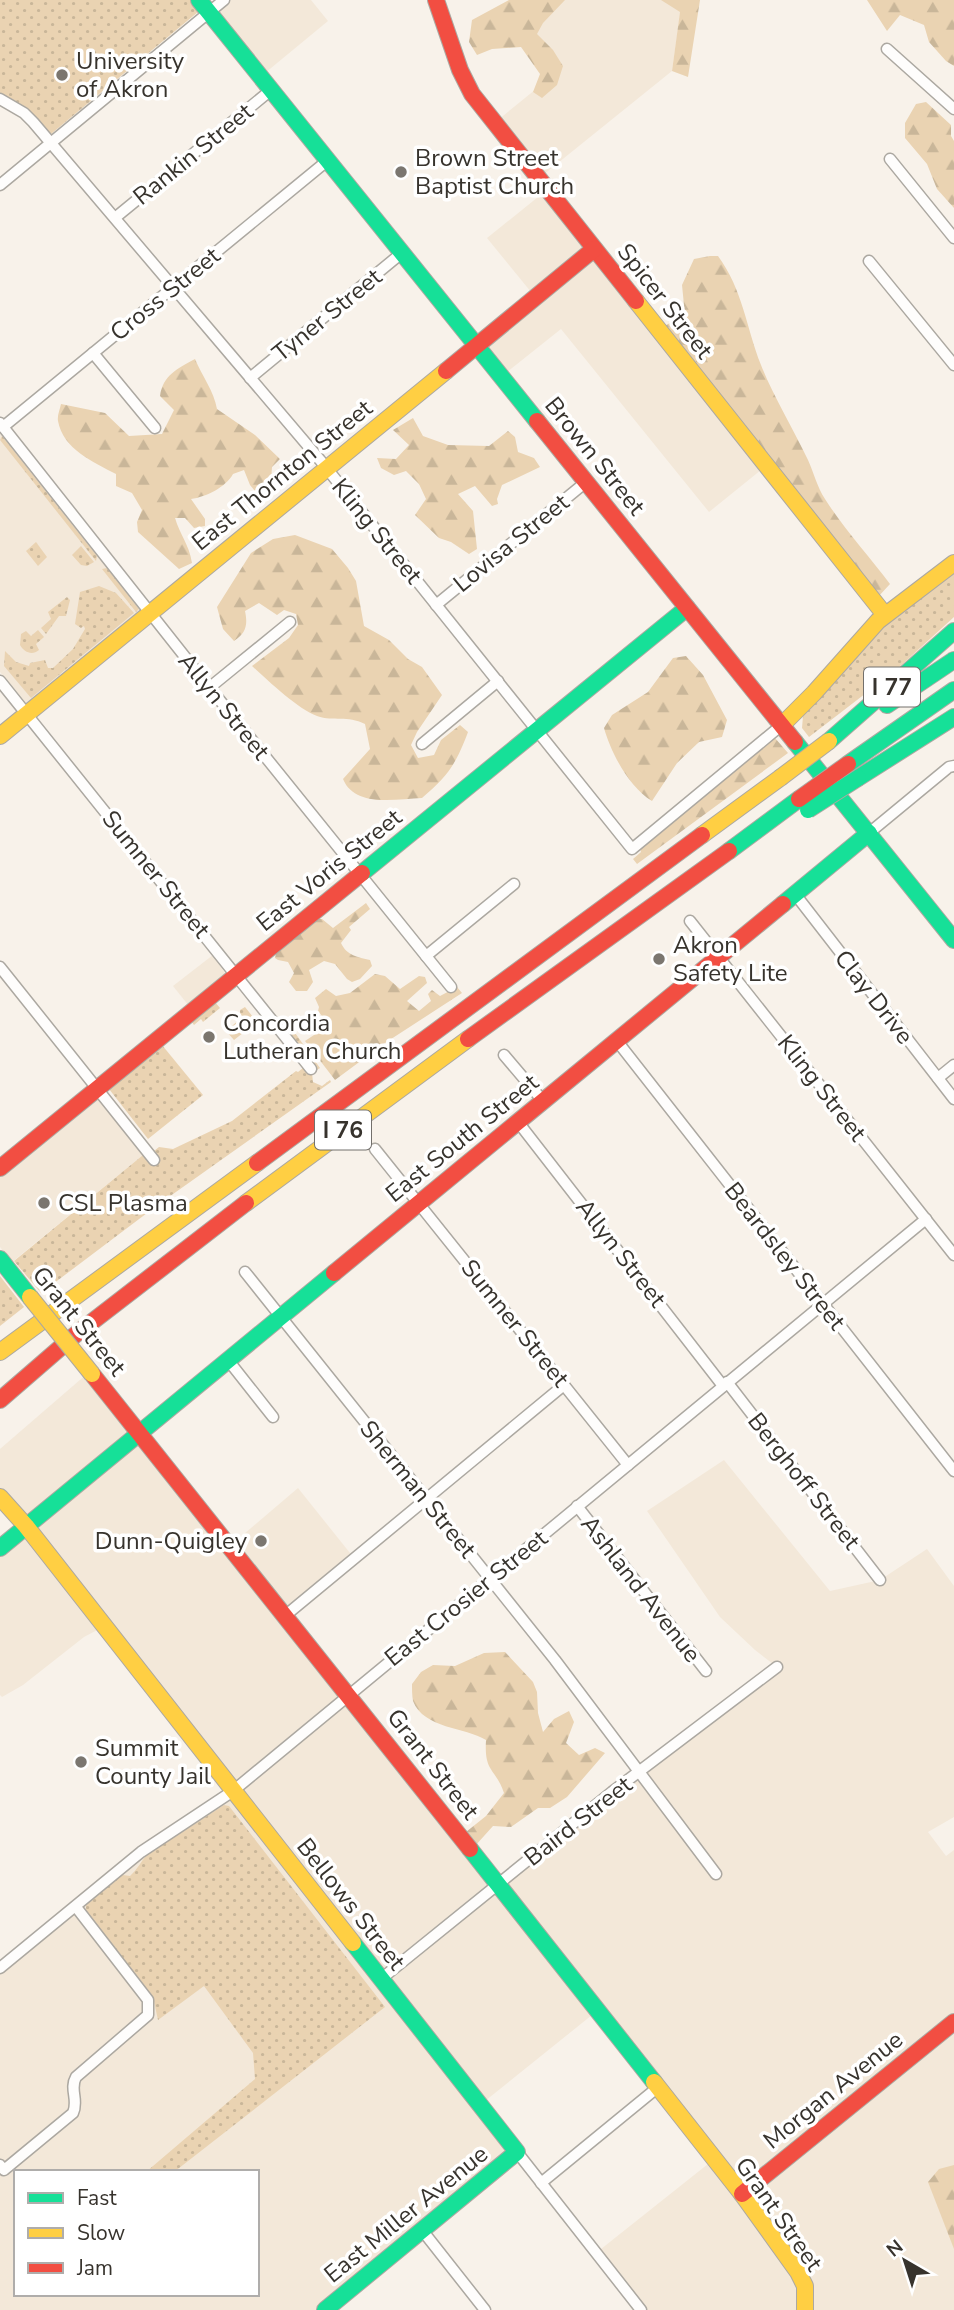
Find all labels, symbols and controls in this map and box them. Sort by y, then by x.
place label: University of Akron [76,45,185,105]
marker: University of Akron [54,67,70,83]
street label: Rankin Street [127,95,260,212]
place label: Brown Street Baptist Church [415,142,574,202]
marker: Brown Street Baptist Church [393,164,409,180]
street label: Spicer Street [610,237,721,366]
street label: Cross Street [103,239,227,348]
street label: Tyner Street [266,261,389,369]
street label: Brown Street [537,390,653,522]
street label: East Thornton Street [185,392,379,558]
street label: Kling Street [325,472,430,591]
street label: Lovisa Street [447,486,576,599]
street label: Allyn Street [171,646,277,767]
road number: I 77 [864,667,920,706]
street label: East Voris Street [250,801,409,939]
street label: Sumner Street [95,804,218,945]
place label: Akron Safety Lite [673,929,788,989]
street label: Clay Drive [827,943,921,1051]
marker: Akron Safety Lite [651,951,667,967]
place label: Concordia Lutheran Church [223,1007,401,1067]
street label: Kling Street [770,1028,874,1148]
marker: Concordia Lutheran Church [201,1029,217,1045]
street label: East South Street [379,1066,545,1210]
road number: I 76 [315,1110,371,1149]
street label: Beardsley Street [717,1176,853,1337]
place label: CSL Plasma [58,1187,188,1219]
street label: Allyn Street [569,1192,674,1314]
marker: CSL Plasma [36,1195,52,1211]
street label: Sumner Street [454,1253,577,1394]
street label: Grant Street [25,1260,133,1383]
street label: Berghoff Street [740,1406,868,1557]
street label: Sherman Street [353,1414,484,1565]
street label: Ashland Avenue [574,1509,708,1669]
street label: East Crosier Street [378,1522,554,1674]
place label: Dunn-Quigley [95,1525,248,1557]
marker: Dunn-Quigley [253,1533,269,1549]
street label: Grant Street [380,1702,487,1826]
place label: Summit County Jail [95,1732,211,1792]
marker: Summit County Jail [73,1754,89,1770]
street label: Baird Street [517,1768,639,1873]
street label: Bellows Street [289,1831,413,1977]
street label: Morgan Avenue [757,2024,909,2156]
street label: East Miller Avenue [317,2138,495,2290]
street label: Grant Street [728,2151,830,2278]
legend [14,2170,259,2296]
text: Fast [77,2184,117,2212]
text: Slow [77,2219,126,2247]
north arrow [870,2226,940,2296]
text: N [881,2234,909,2263]
text: Jam [76,2254,113,2282]

